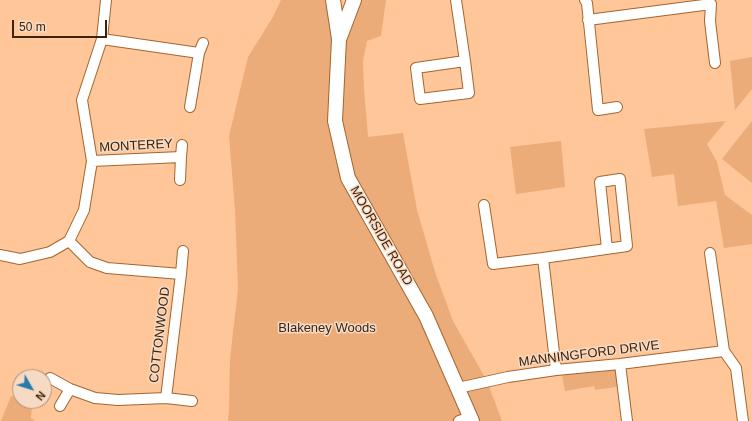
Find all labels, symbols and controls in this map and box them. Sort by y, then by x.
scale bar [14,12,109,38]
text: 50 m [19,20,46,34]
street label: MONTEREY [99,136,173,156]
street label: MOORSIDE ROAD [346,184,416,288]
street label: COTTONWOOD [146,286,174,384]
park label: Blakeney Woods [278,320,376,336]
street label: MANNINGFORD DRIVE [518,338,660,370]
north arrow [12,369,52,409]
text: N [33,389,48,403]

